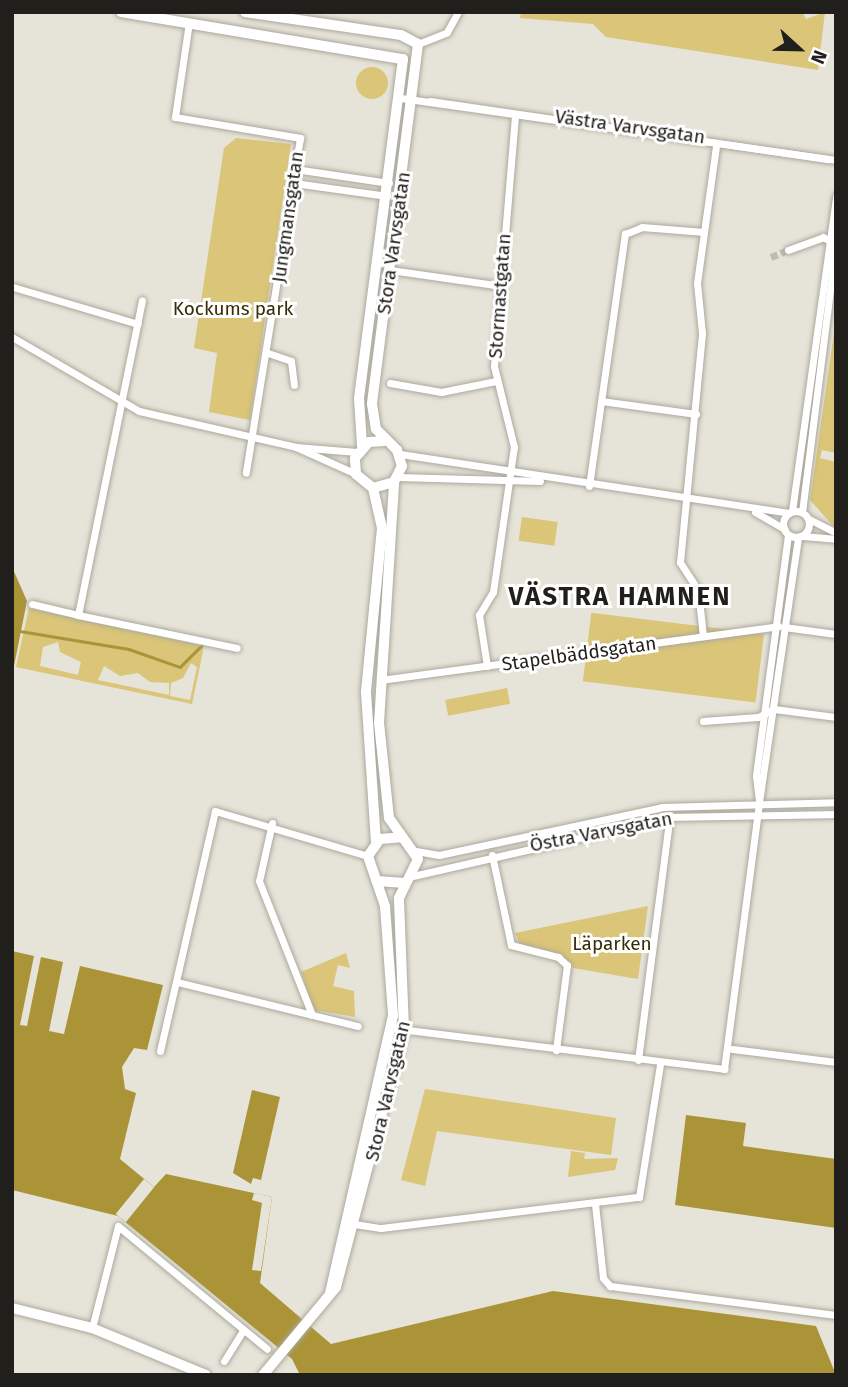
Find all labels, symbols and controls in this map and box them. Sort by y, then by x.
north arrow [764,14,834,84]
text: N [806,47,832,67]
street label: Västra Varvsgatan [553,105,707,149]
street label: Jungmansgatan [267,150,309,284]
street label: Stora Varvsgatan [373,170,415,316]
street label: Stormastgatan [484,233,516,359]
park label: Kockums park [173,298,293,320]
district label: VÄSTRA HAMNEN [510,581,730,613]
street label: Stapelbäddsgatan [500,632,658,676]
street label: Östra Varvsgatan [528,807,674,857]
park label: Läparken [572,933,652,955]
street label: Stora Varvsgatan [361,1018,415,1164]

